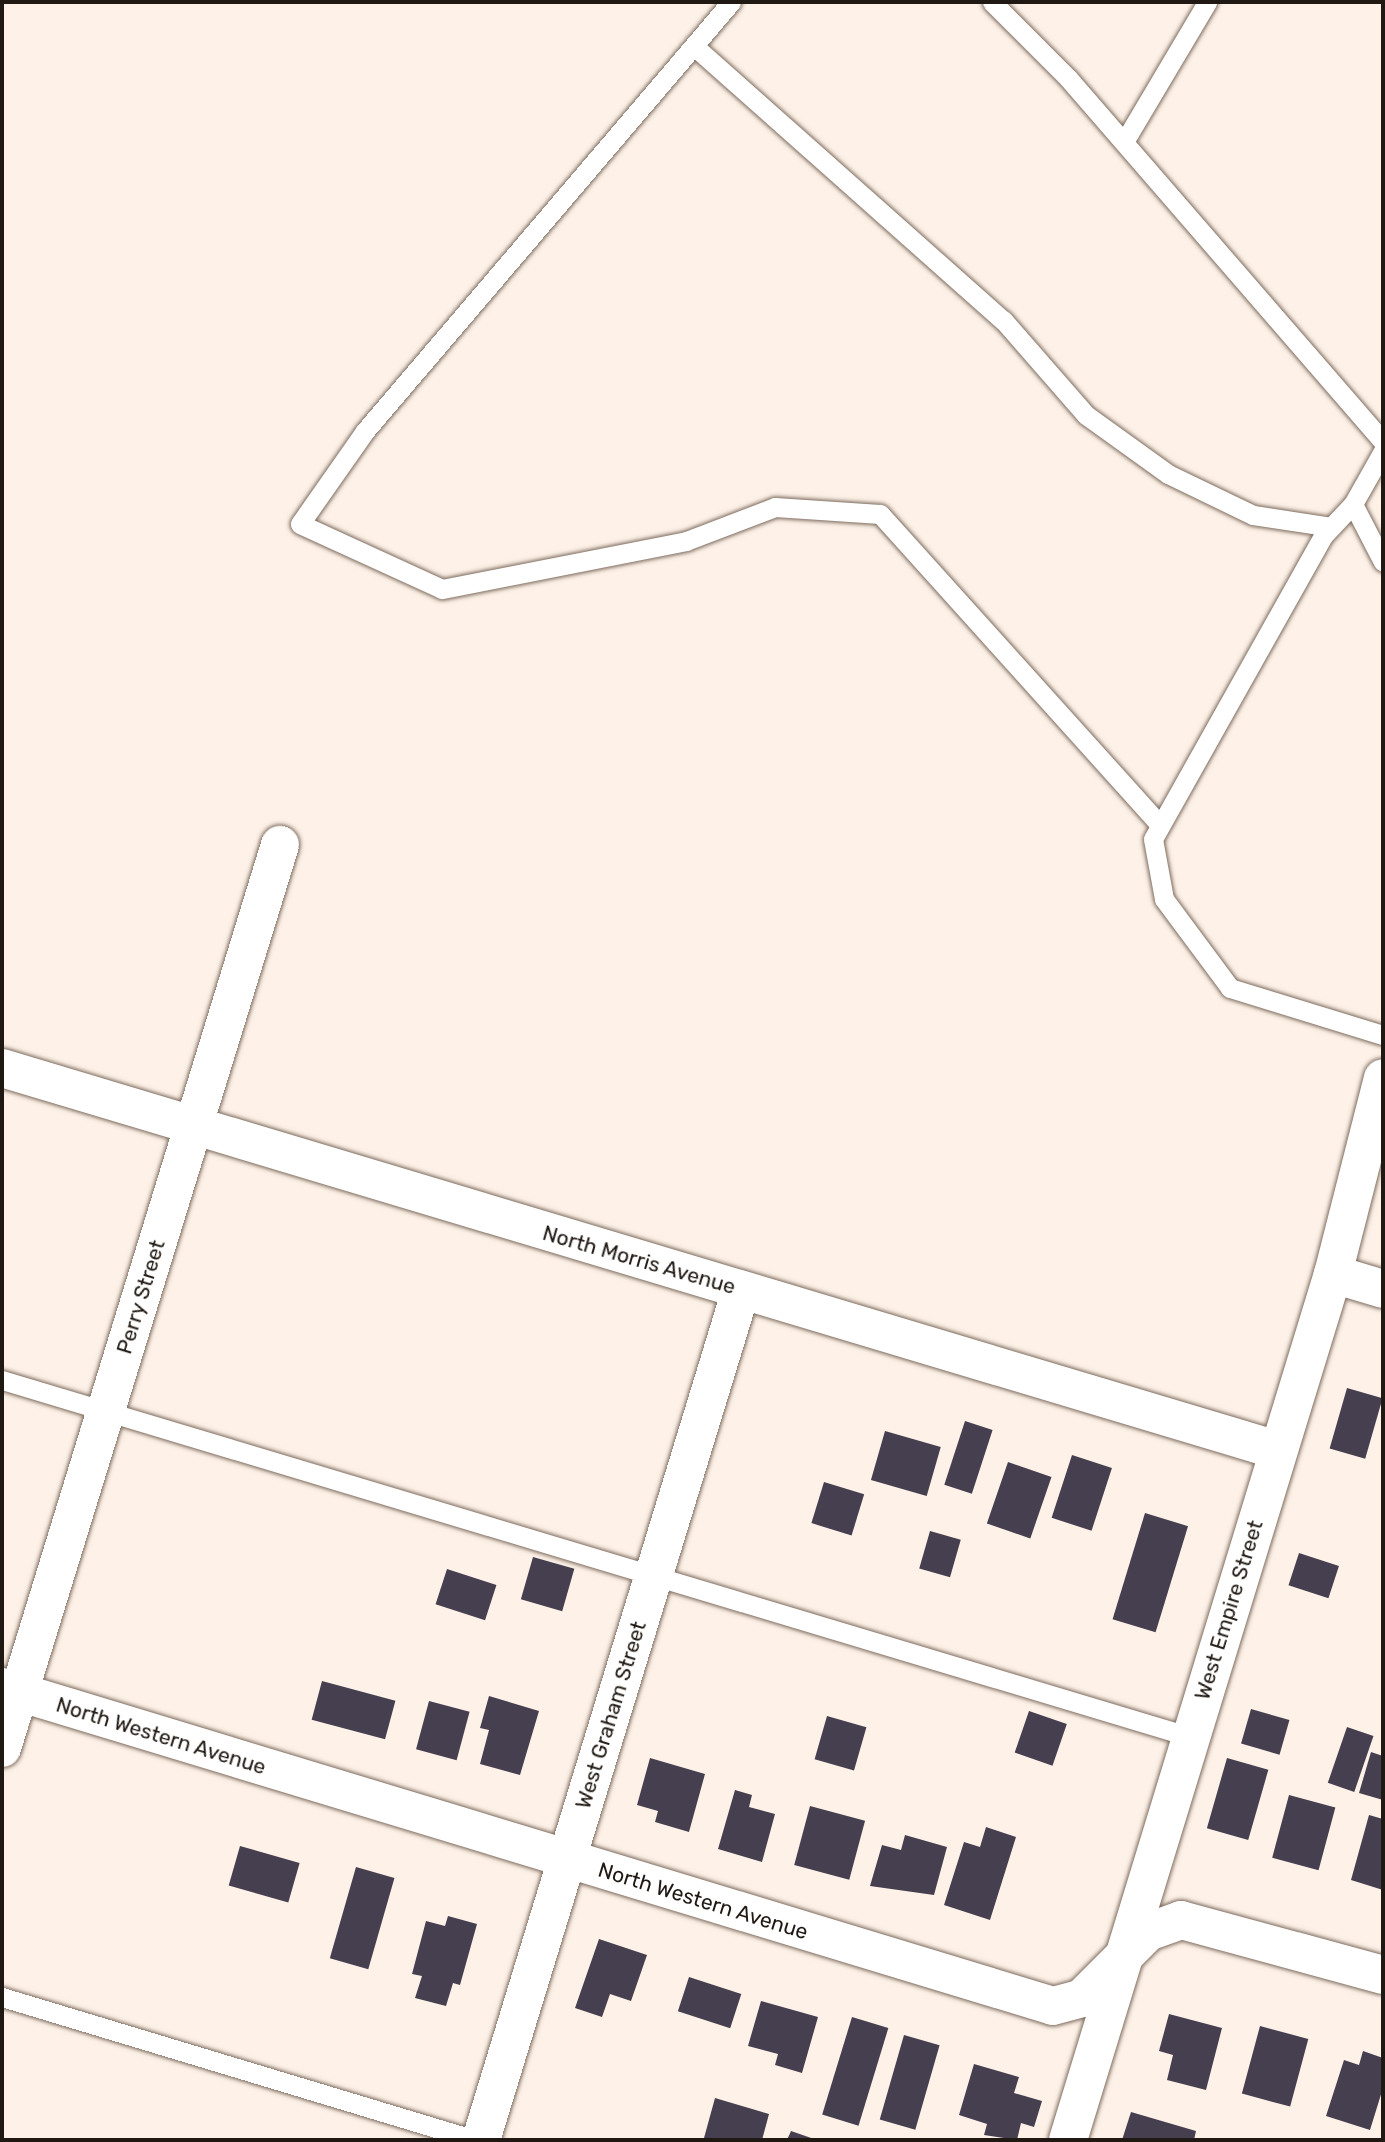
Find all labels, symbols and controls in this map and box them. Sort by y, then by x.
street label: North Morris Avenue [539,1220,739,1300]
street label: Perry Street [112,1237,170,1357]
street label: West Empire Street [1190,1517,1268,1703]
street label: West Graham Street [570,1618,652,1812]
street label: North Western Avenue [53,1692,269,1780]
street label: North Western Avenue [595,1857,811,1945]

